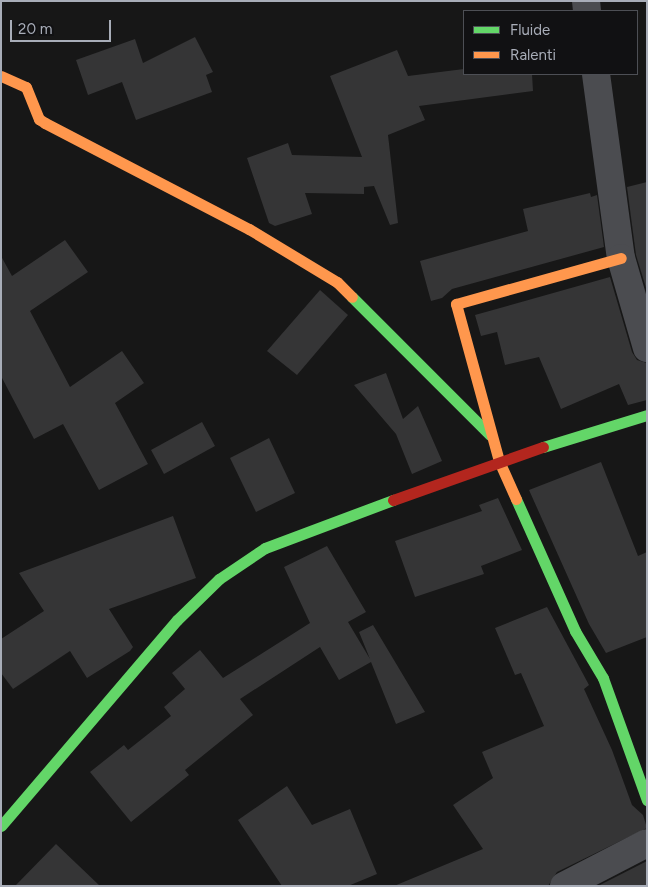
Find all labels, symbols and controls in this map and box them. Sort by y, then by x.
scale bar [12,10,114,42]
legend [463,10,638,75]
text: 20 m [18,20,52,38]
text: Fluide [510,21,550,39]
text: Ralenti [510,46,556,64]

